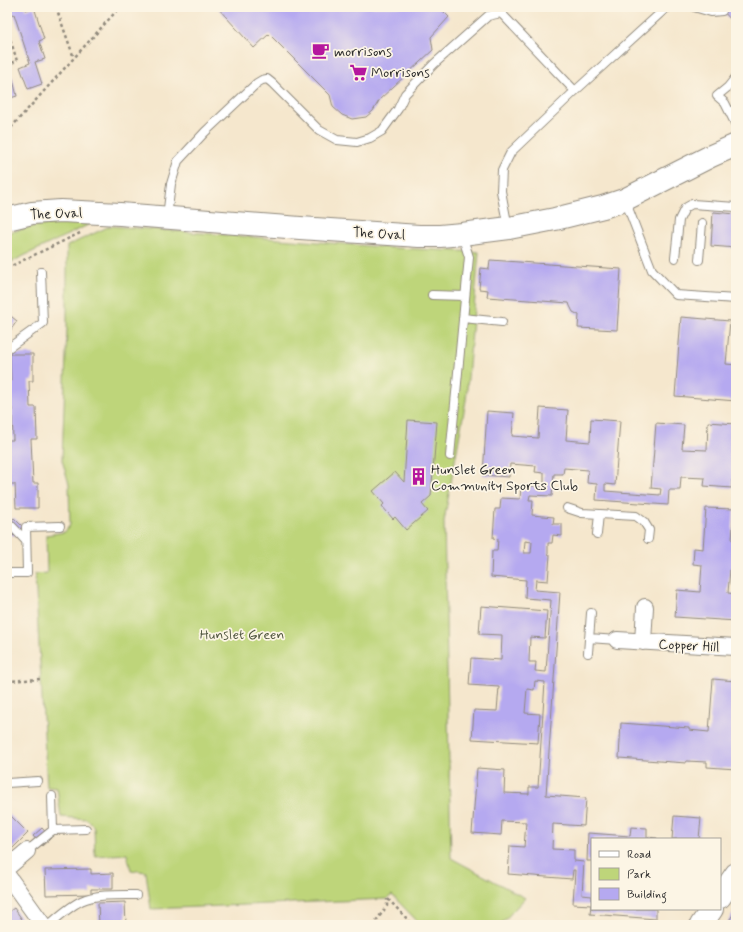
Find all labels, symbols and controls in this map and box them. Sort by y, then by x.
cafe icon: morrisons [311,41,331,61]
place label: morrisons [334,43,392,61]
supermarket icon: Morrisons [348,62,368,82]
place label: Morrisons [371,64,430,82]
street label: The Oval [30,204,83,224]
street label: The Oval [352,224,406,244]
place label: Hunslet Green Community Sports Club [431,461,578,495]
building icon: Hunslet Green Community Sports Club [408,467,428,487]
park label: Hunslet Green [200,626,284,644]
street label: Copper Hill [658,635,720,657]
legend [591,838,721,910]
text: Road [627,847,651,863]
text: Park [627,867,651,883]
text: Building [627,887,667,904]

